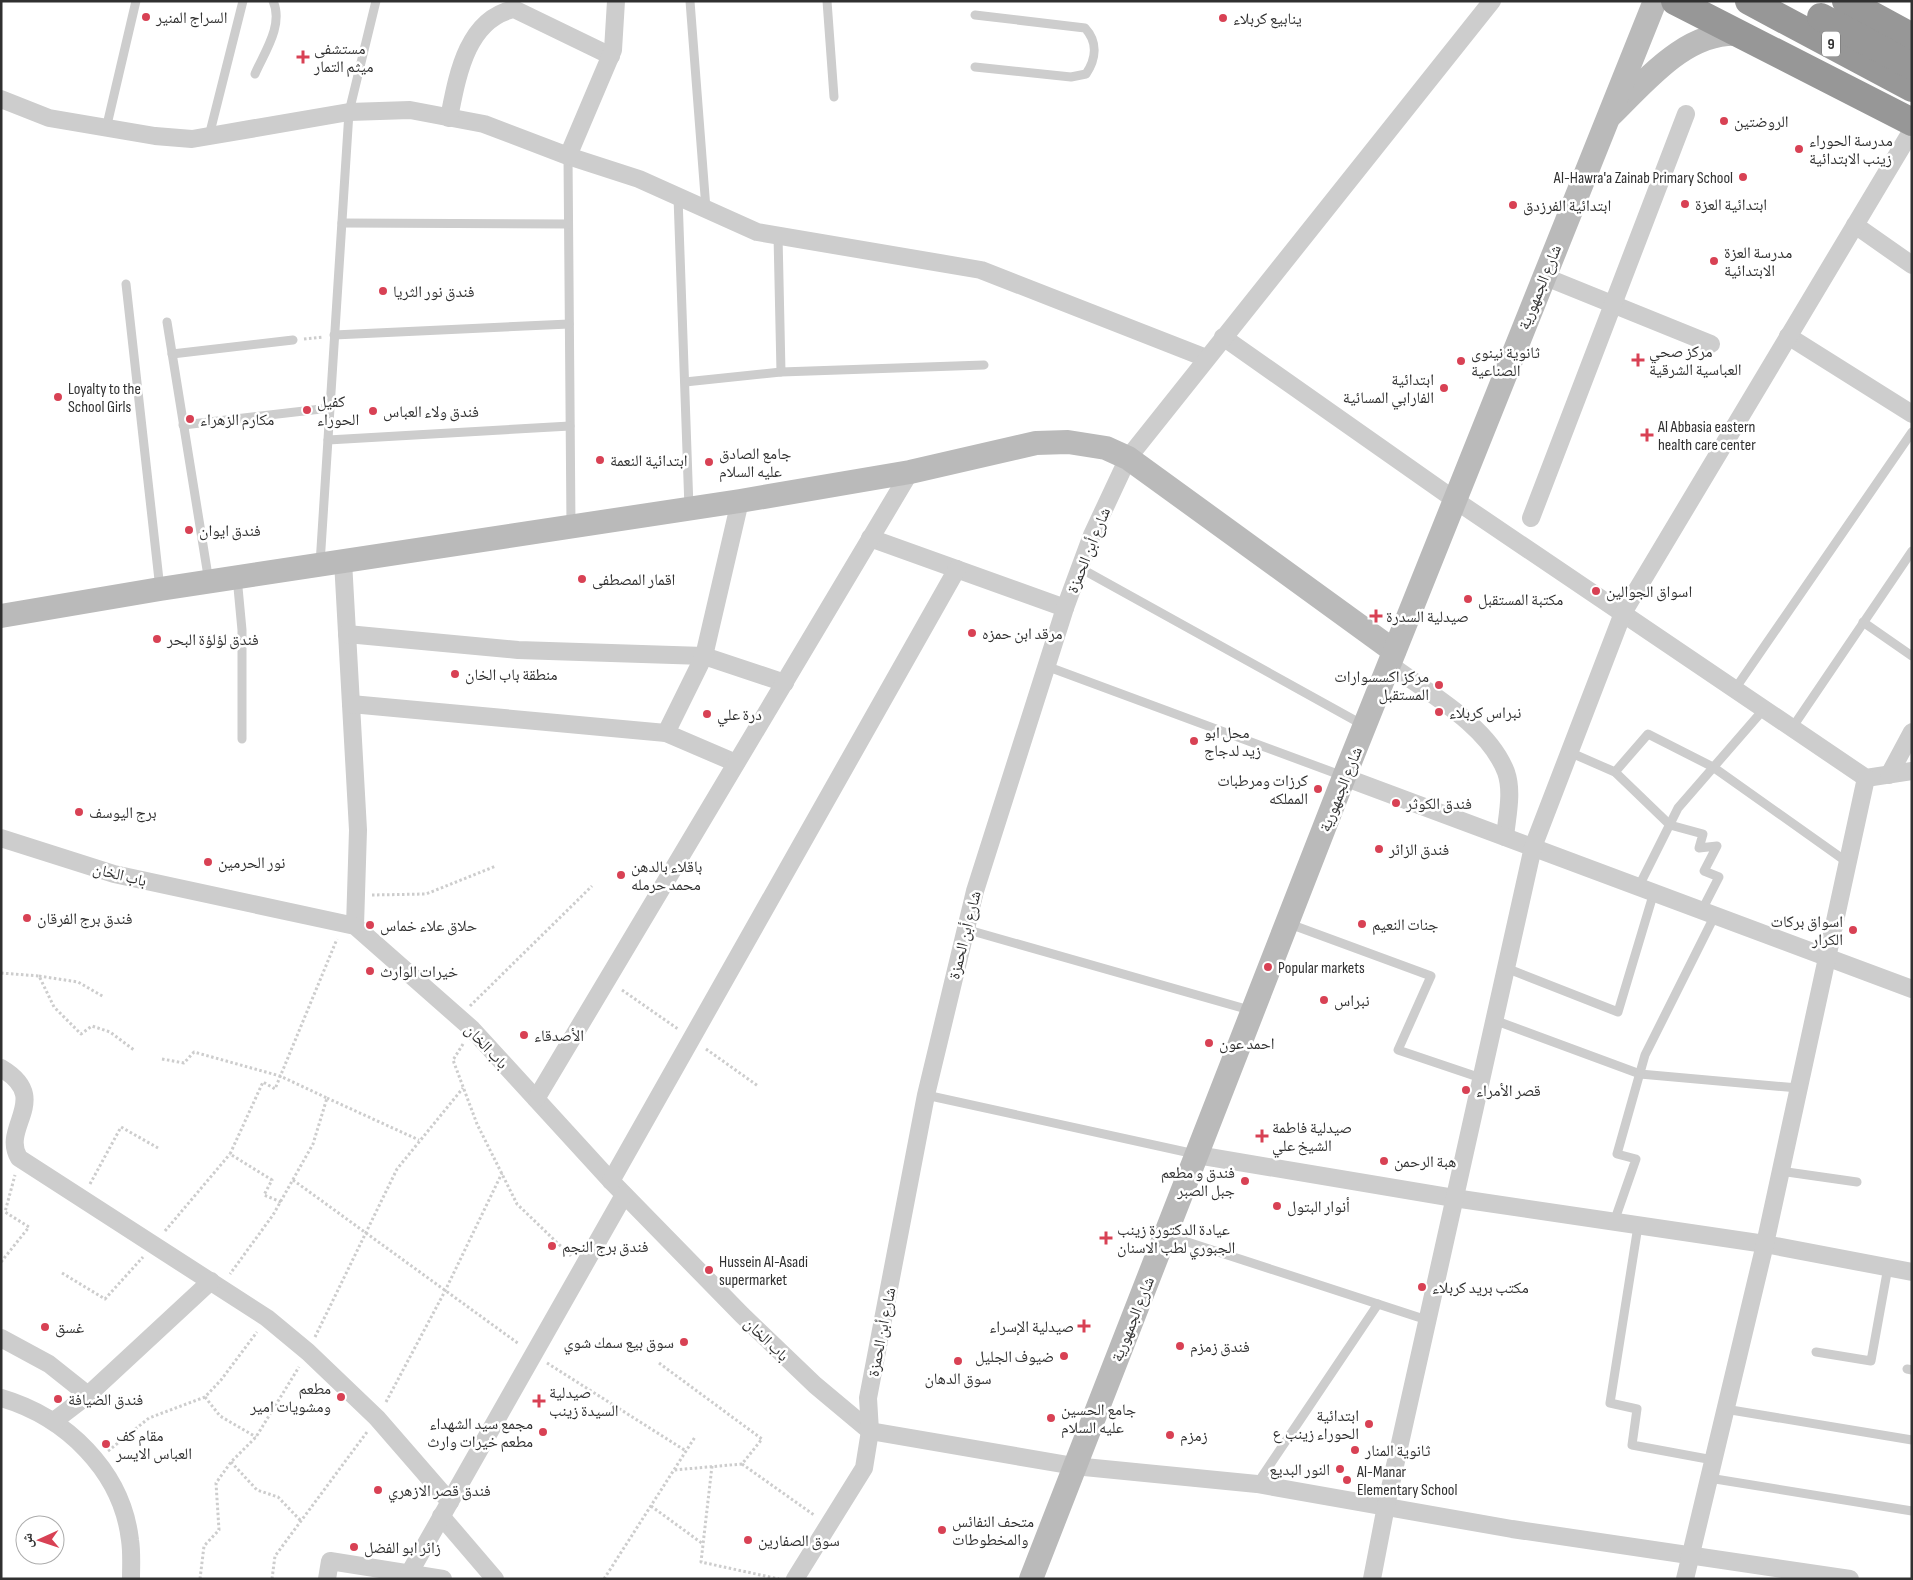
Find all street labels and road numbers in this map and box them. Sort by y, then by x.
road number: 9 [1822,32,1840,56]
street label: شارع الجمهورية [1515,242,1566,333]
street label: شارع أبن الحمزة [1063,505,1115,596]
street label: شارع الجمهورية [1316,744,1367,835]
street label: باب الخان [91,860,148,891]
street label: شارع أبن الحمزة [945,889,986,982]
street label: باب الخان [460,1021,511,1073]
street label: شارع الجمهورية [1108,1274,1159,1365]
street label: شارع أبن الحمزة [864,1286,900,1379]
street label: باب الخان [740,1314,792,1366]

